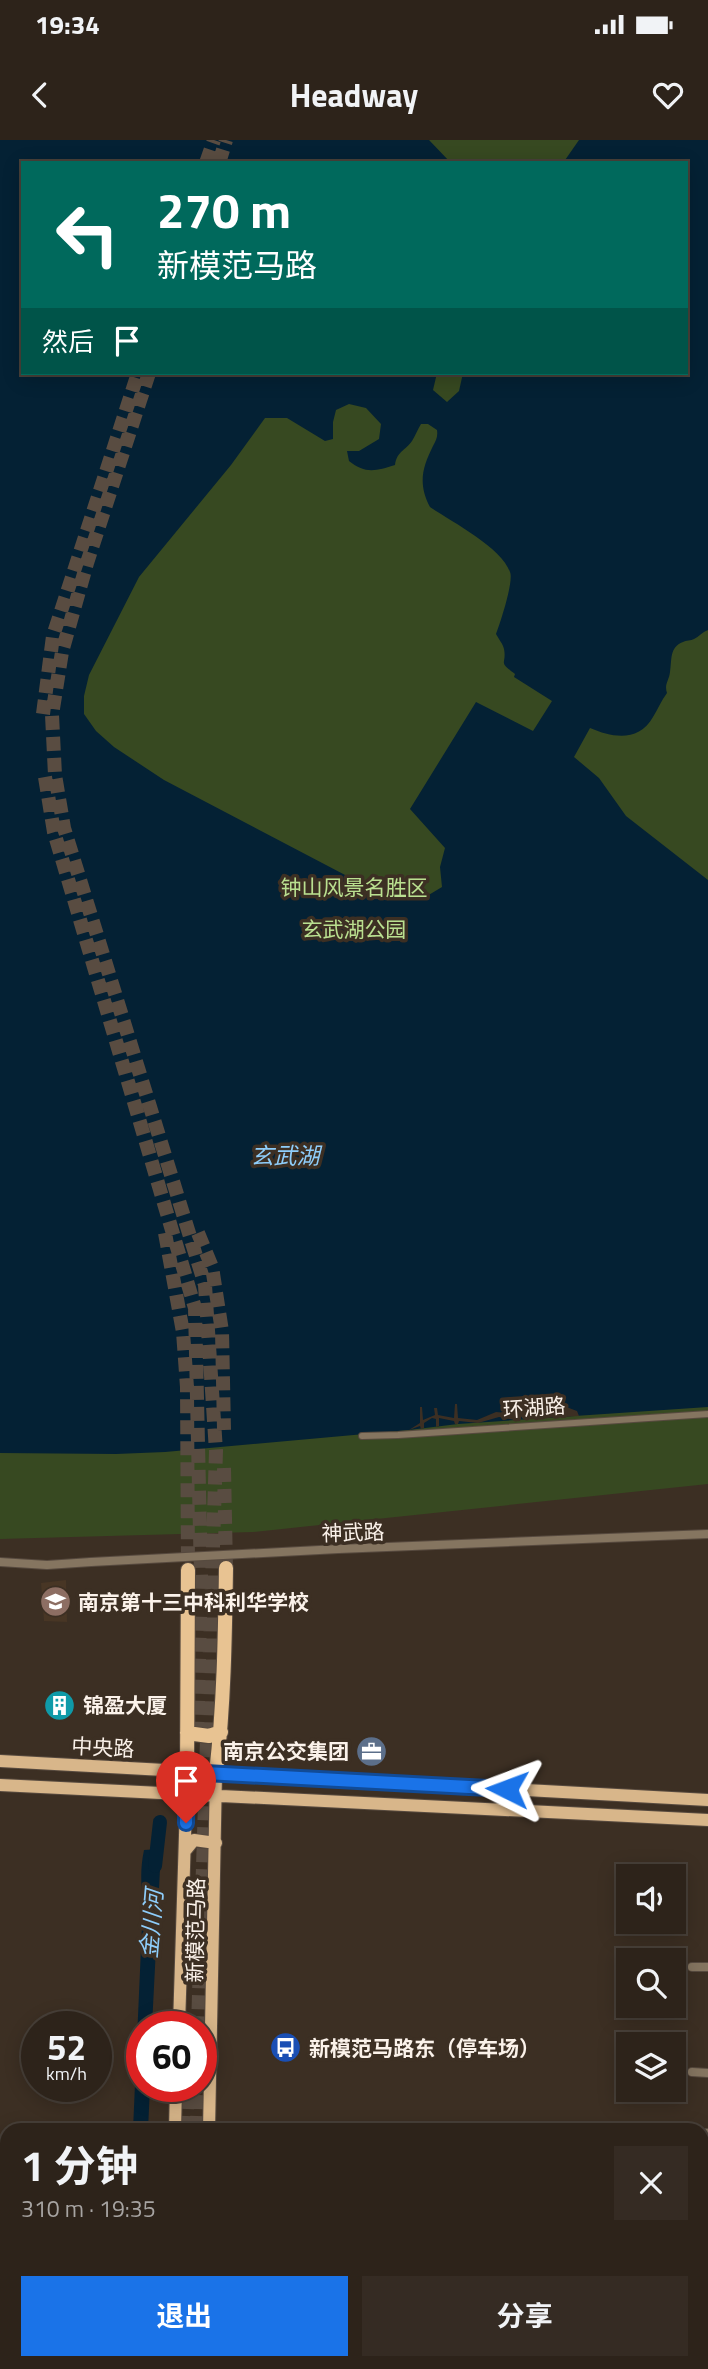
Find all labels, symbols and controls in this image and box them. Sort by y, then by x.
text: 19:34 [35,5,100,44]
text: Headway [290,71,418,119]
icon: back [21,76,59,114]
icon: heart [649,76,687,114]
text: 270 m [157,172,291,247]
icon: left [42,189,133,280]
text: 新模范马路 [157,241,317,289]
text: 然后 [42,322,94,361]
icon: arrive [108,322,146,360]
park label: 钟山风景名胜区 [281,871,428,903]
park label: 玄武湖公园 [302,913,407,945]
water label: 玄武湖 [251,1138,323,1173]
street label: 环湖路 [501,1389,567,1425]
street label: 神武路 [321,1515,385,1549]
school or university icon: 南京第十三中科利华学校 [38,1585,72,1619]
place label: 南京第十三中科利华学校 [78,1586,309,1618]
building icon: 锦盈大厦 [43,1688,77,1722]
place label: 锦盈大厦 [83,1689,167,1721]
street label: 中央路 [71,1729,135,1765]
office icon: 南京公交集团 [355,1734,389,1768]
place label: 南京公交集团 [223,1735,349,1767]
pin [156,1751,216,1823]
position arrow [470,1752,544,1826]
icon: arrive [167,1762,205,1800]
map controls [616,1864,686,2102]
button: sound [616,1864,686,1934]
street label: 新模范马路 [178,1877,212,1983]
water label: 金川河 [131,1884,172,1960]
button: search [616,1948,686,2018]
speed limit sign: 60 [126,2011,217,2102]
text: 52 [47,2020,86,2074]
bus stop icon: 新模范马路东（停车场） [269,2031,303,2065]
place label: 新模范马路东（停车场） [309,2032,540,2064]
button: layers [616,2032,686,2102]
text: km/h [46,2060,87,2087]
text: 1 分钟 [21,2133,138,2197]
button: close [614,2146,688,2220]
text: 310 m · 19:35 [21,2191,156,2226]
button: 退出 [21,2276,348,2356]
button: 分享 [362,2276,688,2356]

